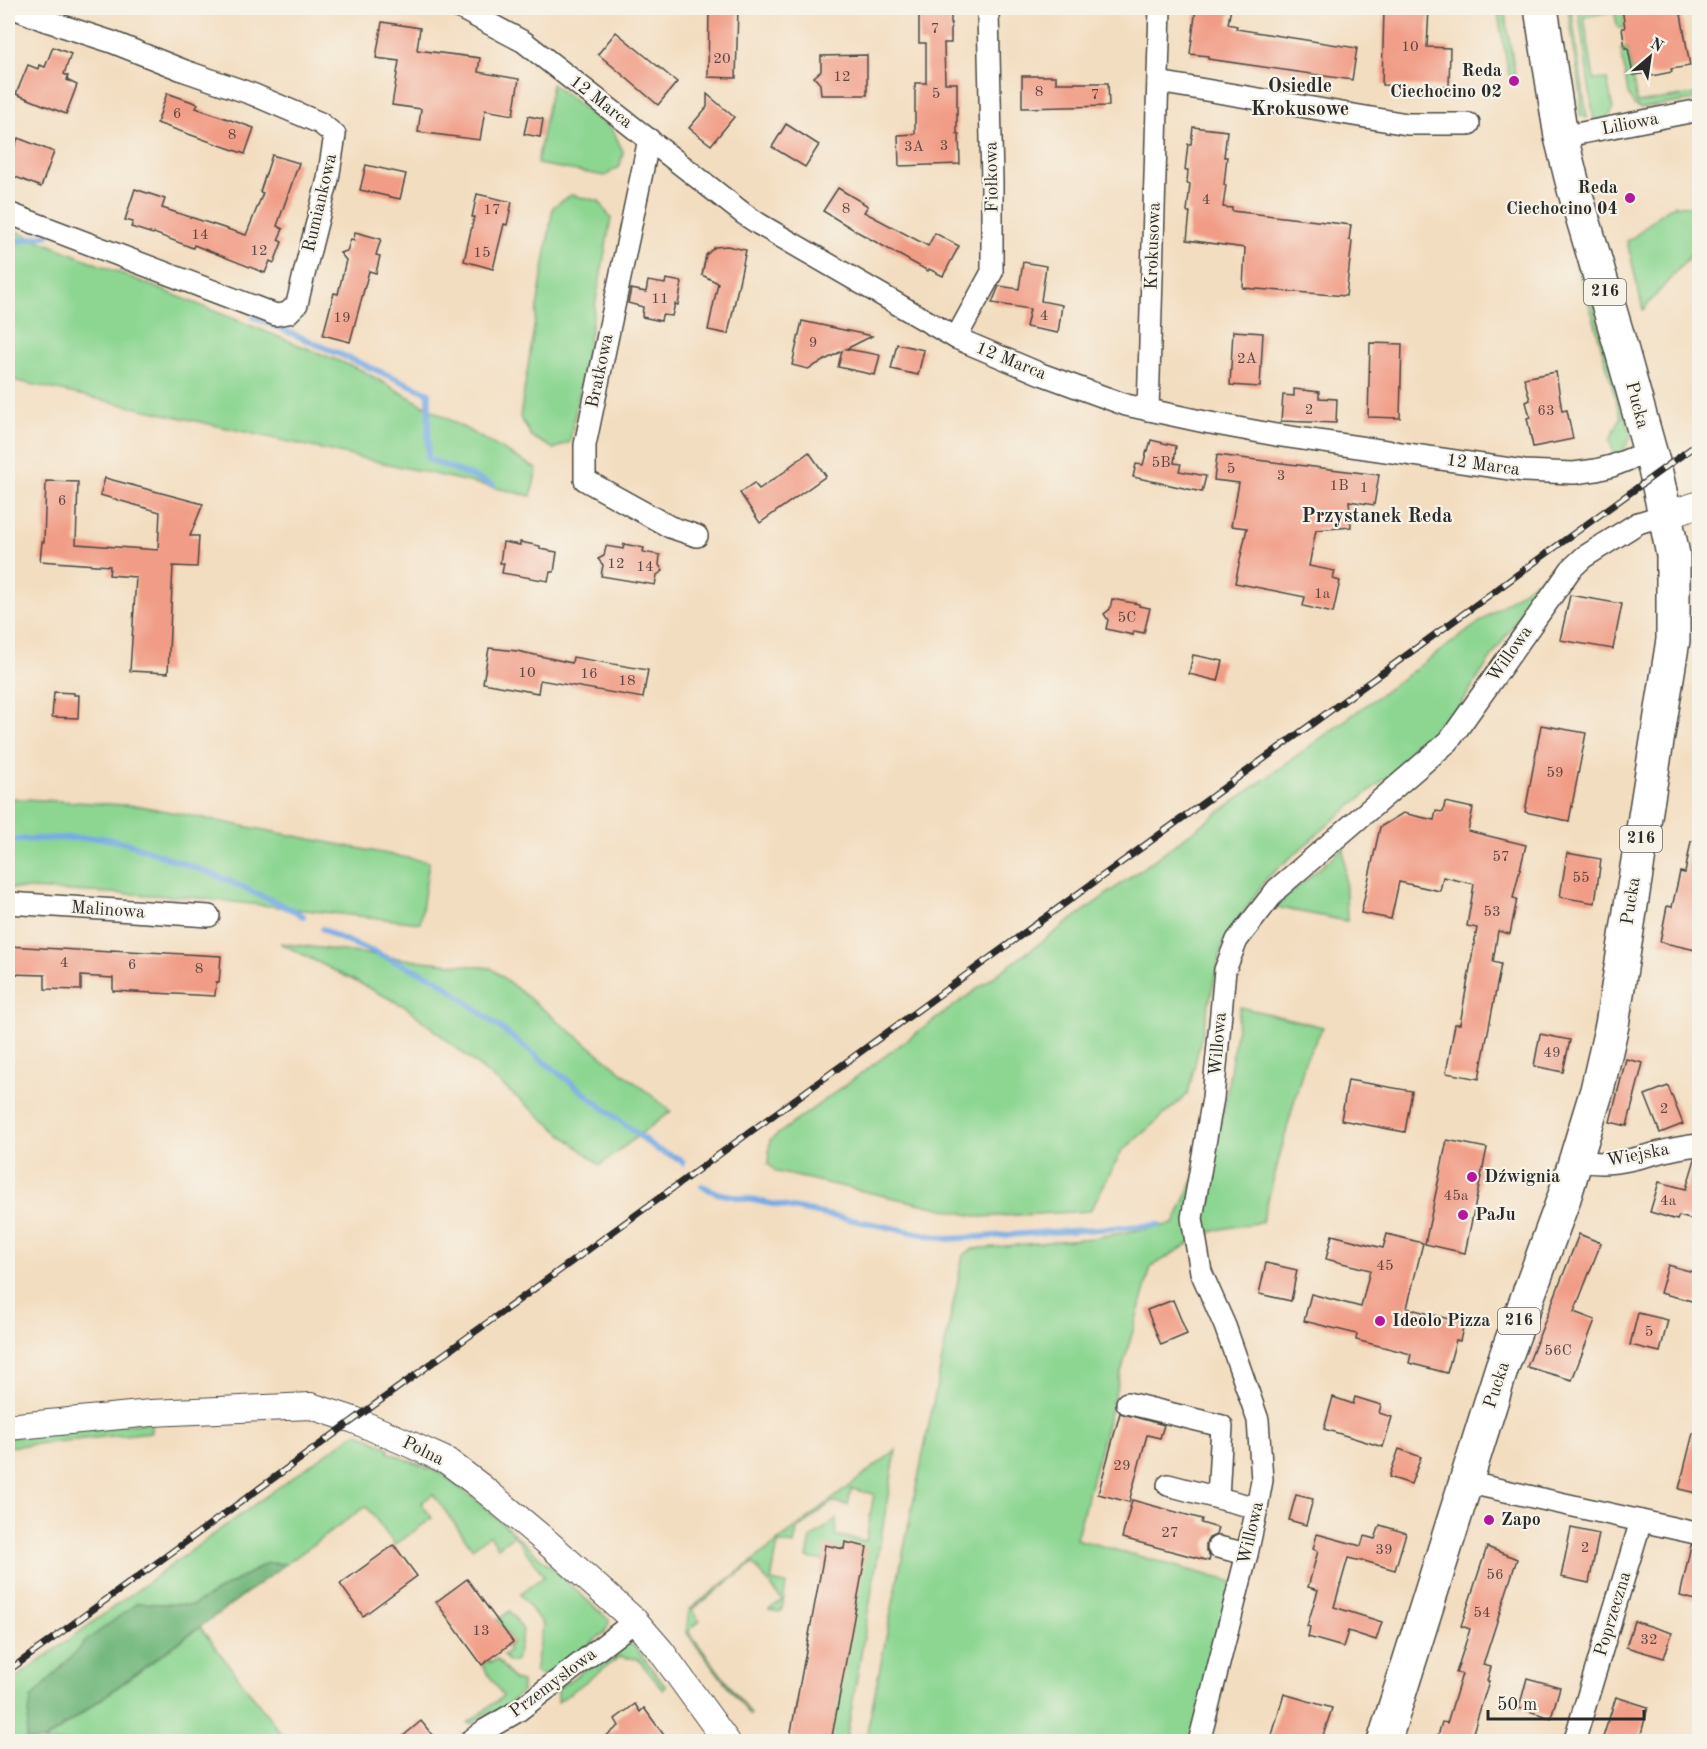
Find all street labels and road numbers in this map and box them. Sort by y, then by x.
street label: 12 Marca [566,72,636,132]
street label: Liliowa [1600,110,1660,138]
street label: Fiołkowa [982,141,1002,213]
street label: Rumiankowa [300,152,340,254]
street label: Krokusowa [1142,202,1164,290]
road number: 216 [1584,279,1626,305]
street label: Bratkowa [583,332,617,410]
street label: 12 Marca [973,339,1049,383]
street label: Pucka [1622,380,1652,431]
street label: 12 Marca [1445,451,1521,479]
street label: Willowa [1484,623,1536,685]
road number: 216 [1620,826,1662,852]
street label: Pucka [1618,876,1644,926]
street label: Malinowa [70,898,146,922]
street label: Willowa [1206,1011,1230,1077]
street label: Wiejska [1605,1140,1671,1170]
road number: 216 [1498,1308,1540,1334]
street label: Pucka [1481,1359,1513,1411]
street label: Polna [399,1433,447,1469]
street label: Willowa [1235,1500,1267,1566]
street label: Poprzeczna [1592,1569,1634,1658]
street label: Przemysłowa [506,1645,600,1721]

